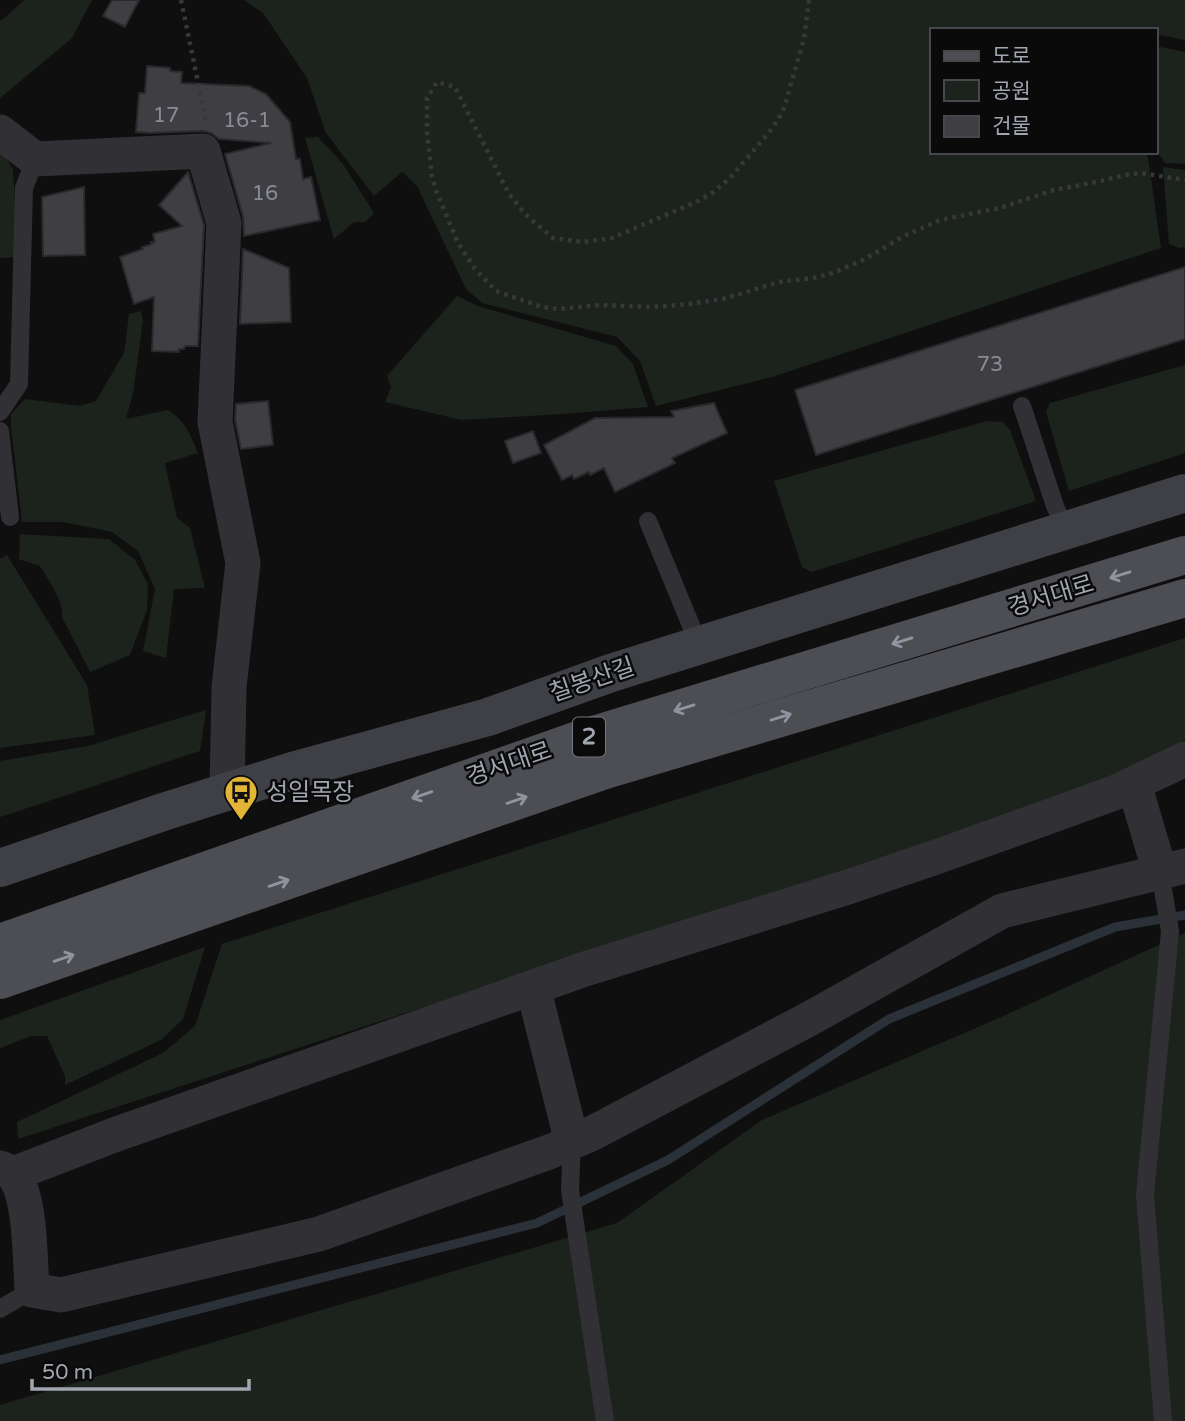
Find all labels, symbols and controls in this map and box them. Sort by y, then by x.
legend [930,28,1157,154]
text: 도로 [992,44,1031,69]
text: 공원 [992,79,1031,104]
house number: 17 [153,103,179,128]
house number: 16-1 [223,108,271,133]
text: 건물 [992,114,1031,139]
house number: 16 [252,181,278,206]
house number: 73 [977,352,1003,377]
street label: 경서대로 [1005,569,1097,623]
one-way arrow [1109,570,1131,582]
one-way arrow [891,636,913,649]
street label: 칠봉산길 [546,652,638,708]
one-way arrow [674,702,696,715]
one-way arrow [770,710,792,723]
road number: 2 [573,718,605,757]
street label: 경서대로 [463,736,555,792]
bus stop icon: 성일목장 [222,773,260,822]
place label: 성일목장 [266,778,354,807]
one-way arrow [412,790,434,802]
one-way arrow [506,793,528,805]
one-way arrow [268,876,290,888]
one-way arrow [53,951,75,963]
scale bar [32,1348,248,1392]
text: 50 m [42,1360,93,1385]

